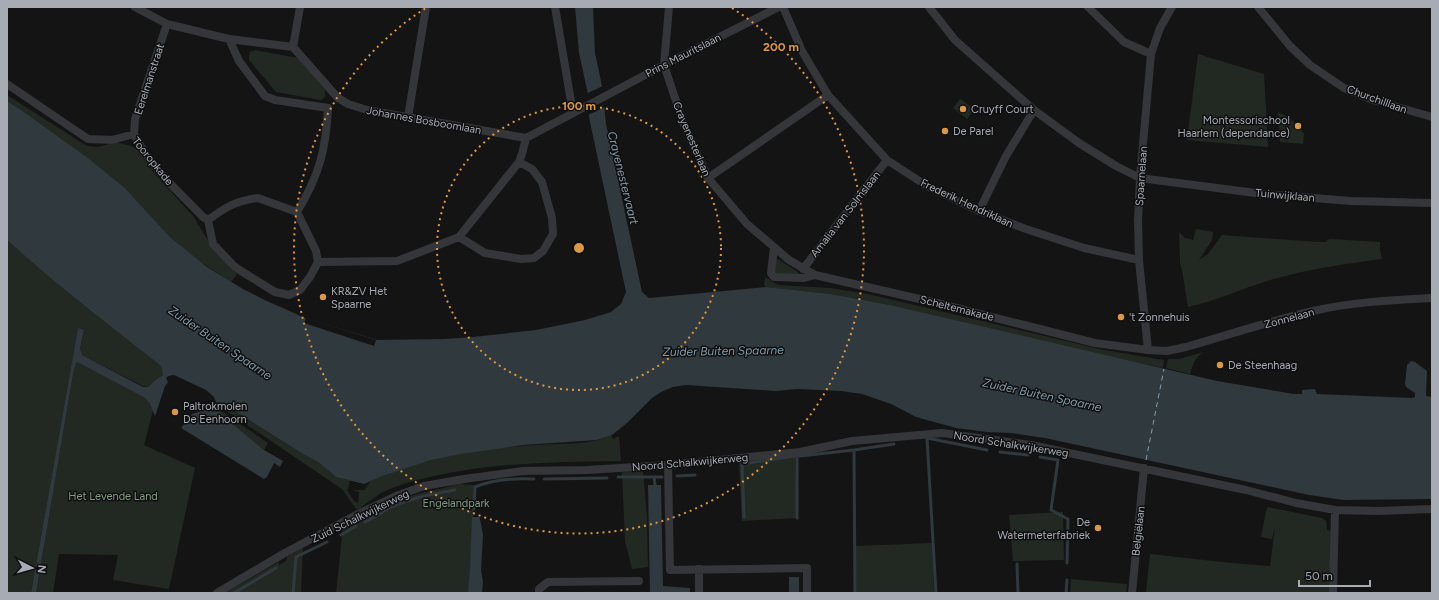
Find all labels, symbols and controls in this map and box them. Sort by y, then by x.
street label: Prins Mauritslaan [643,31,723,80]
text: 200 m [763,40,799,54]
street label: Eerelmanstraat [132,42,167,116]
street label: Churchilllaan [1345,83,1409,116]
text: 100 m [562,99,596,113]
street label: Crayenesterlaan [670,100,713,178]
place label: Cruyff Court [971,103,1034,116]
street label: Johannes Bosboomlaan [365,104,482,137]
marker: Cruyff Court [958,104,968,114]
place label: Montessorischool Haarlem (dependance) [1177,114,1290,140]
marker: Montessorischool Haarlem (dependance) [1293,121,1303,131]
place label: De Parel [953,125,993,138]
marker: De Parel [940,126,950,136]
water label: Crayenestervaart [605,130,641,226]
street label: Tooropkade [129,135,176,188]
street label: Spaarnelaan [1133,146,1150,206]
street label: Amalia van Solmslaan [808,169,883,260]
street label: Frederik Hendriklaan [918,176,1015,231]
street label: Tuinwijklaan [1255,186,1315,205]
centre of rings [572,241,586,255]
place label: KR&ZV Het Spaarne [331,285,388,311]
marker: KR&ZV Het Spaarne [318,292,328,302]
street label: Scheltemakade [919,293,995,324]
water label: Zuider Buiten Spaarne [166,303,275,383]
street label: Zonnelaan [1263,306,1316,331]
place label: 't Zonnehuis [1129,311,1190,324]
marker: 't Zonnehuis [1116,312,1126,322]
water label: Zuider Buiten Spaarne [662,343,784,359]
place label: De Steenhaag [1228,359,1297,372]
marker: De Steenhaag [1215,360,1225,370]
water label: Zuider Buiten Spaarne [981,376,1103,415]
place label: Paltrokmolen De Eenhoorn [183,400,247,426]
marker: Paltrokmolen De Eenhoorn [170,407,180,417]
street label: Noord Schalkwijkerweg [952,429,1069,460]
street label: Noord Schalkwijkerweg [631,451,749,474]
street label: Zuid Schalkwijkerweg [309,487,411,546]
park label: Het Levende Land [68,490,158,503]
park label: Engelandpark [423,497,490,510]
street label: Belgiëlaan [1129,506,1148,557]
place label: De Watermeterfabriek [998,516,1091,542]
marker: De Watermeterfabriek [1093,523,1103,533]
north arrow [12,548,52,588]
scale bar [1299,562,1370,588]
text: N [35,564,48,574]
text: 50 m [1305,569,1333,583]

